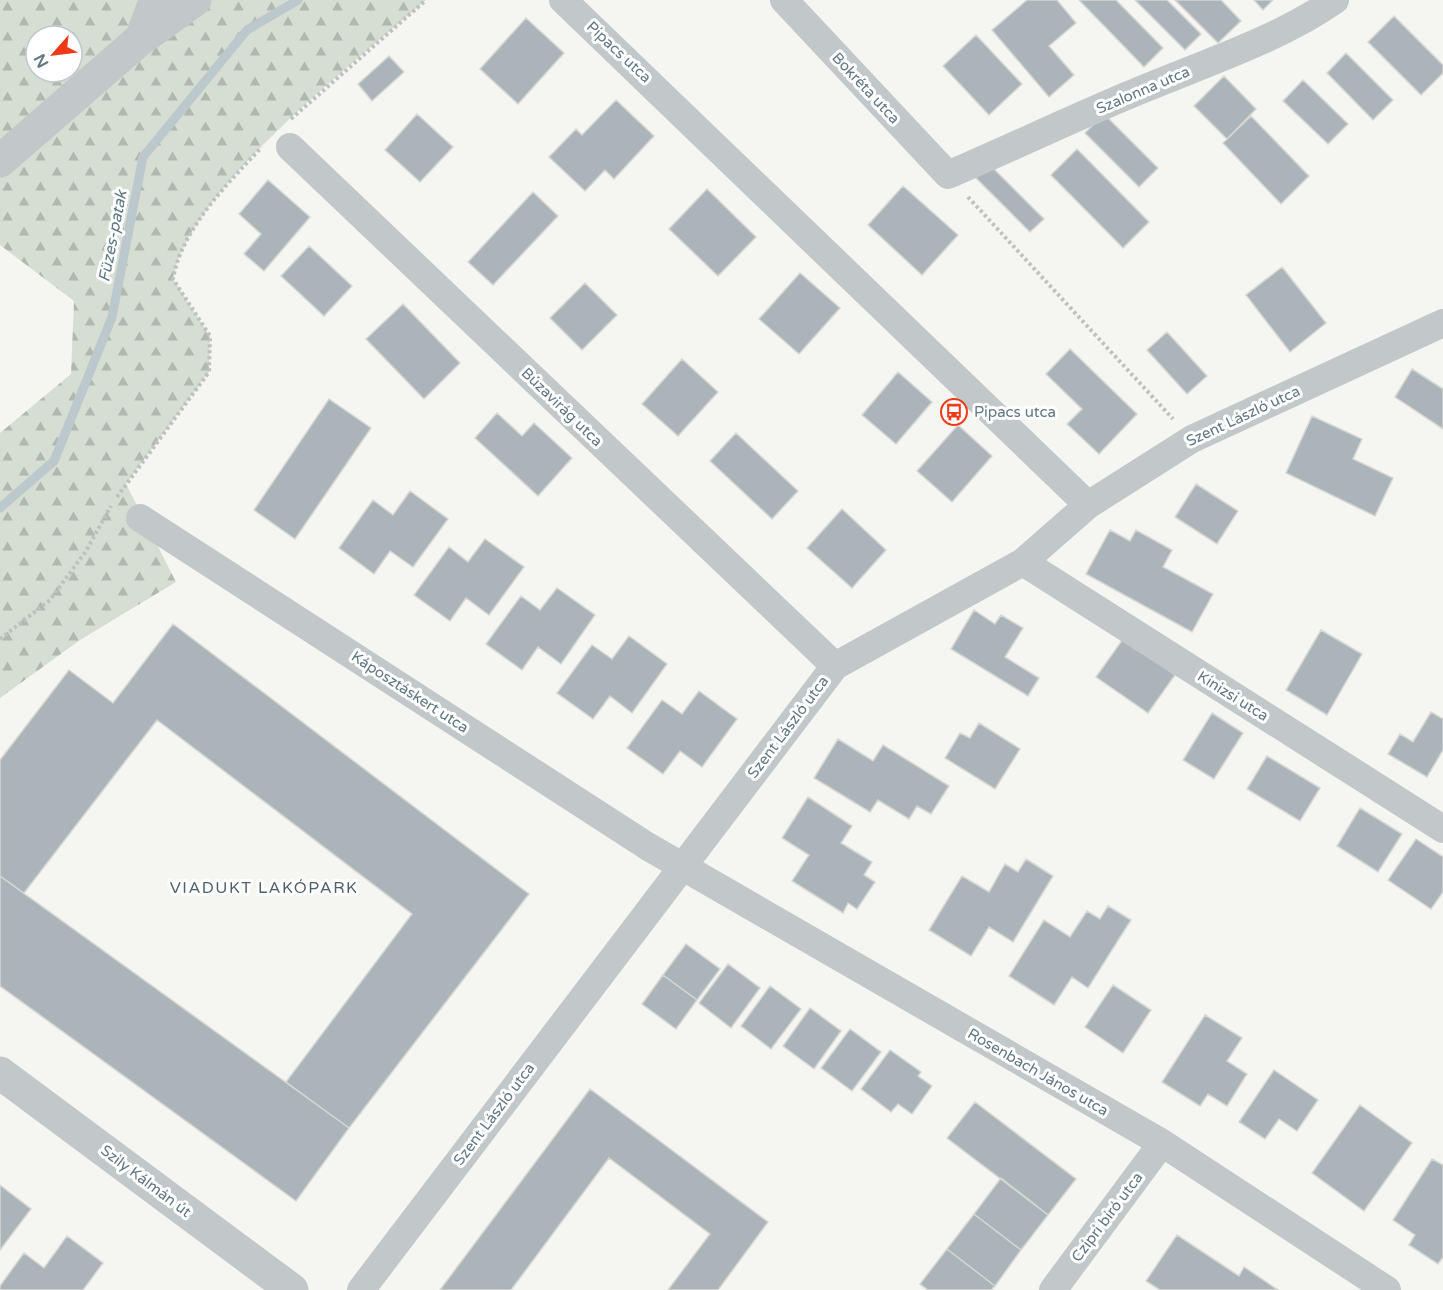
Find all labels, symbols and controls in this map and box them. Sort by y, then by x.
street label: Pipacs utca [583,17,655,87]
north arrow [24,24,84,84]
street label: Bokréta utca [828,49,904,127]
text: N [30,50,53,71]
street label: Szalonna utca [1094,62,1192,118]
water label: Füzes-patak [94,187,132,284]
street label: Búzavirág utca [518,364,606,450]
street label: Szent László utca [1183,382,1303,450]
bus stop icon: Pipacs utca [939,397,969,427]
place label: Pipacs utca [974,403,1056,421]
street label: Káposztáskert utca [348,647,472,737]
street label: Kinizsi utca [1194,667,1272,725]
street label: Szent László utca [744,672,832,782]
district label: VIADUKT LAKÓPARK [170,878,358,898]
street label: Rosenbach János utca [964,1024,1112,1120]
street label: Szent László utca [450,1059,538,1169]
street label: Szily Kálmán út [97,1141,195,1221]
street label: Czipri bíró utca [1067,1169,1147,1265]

